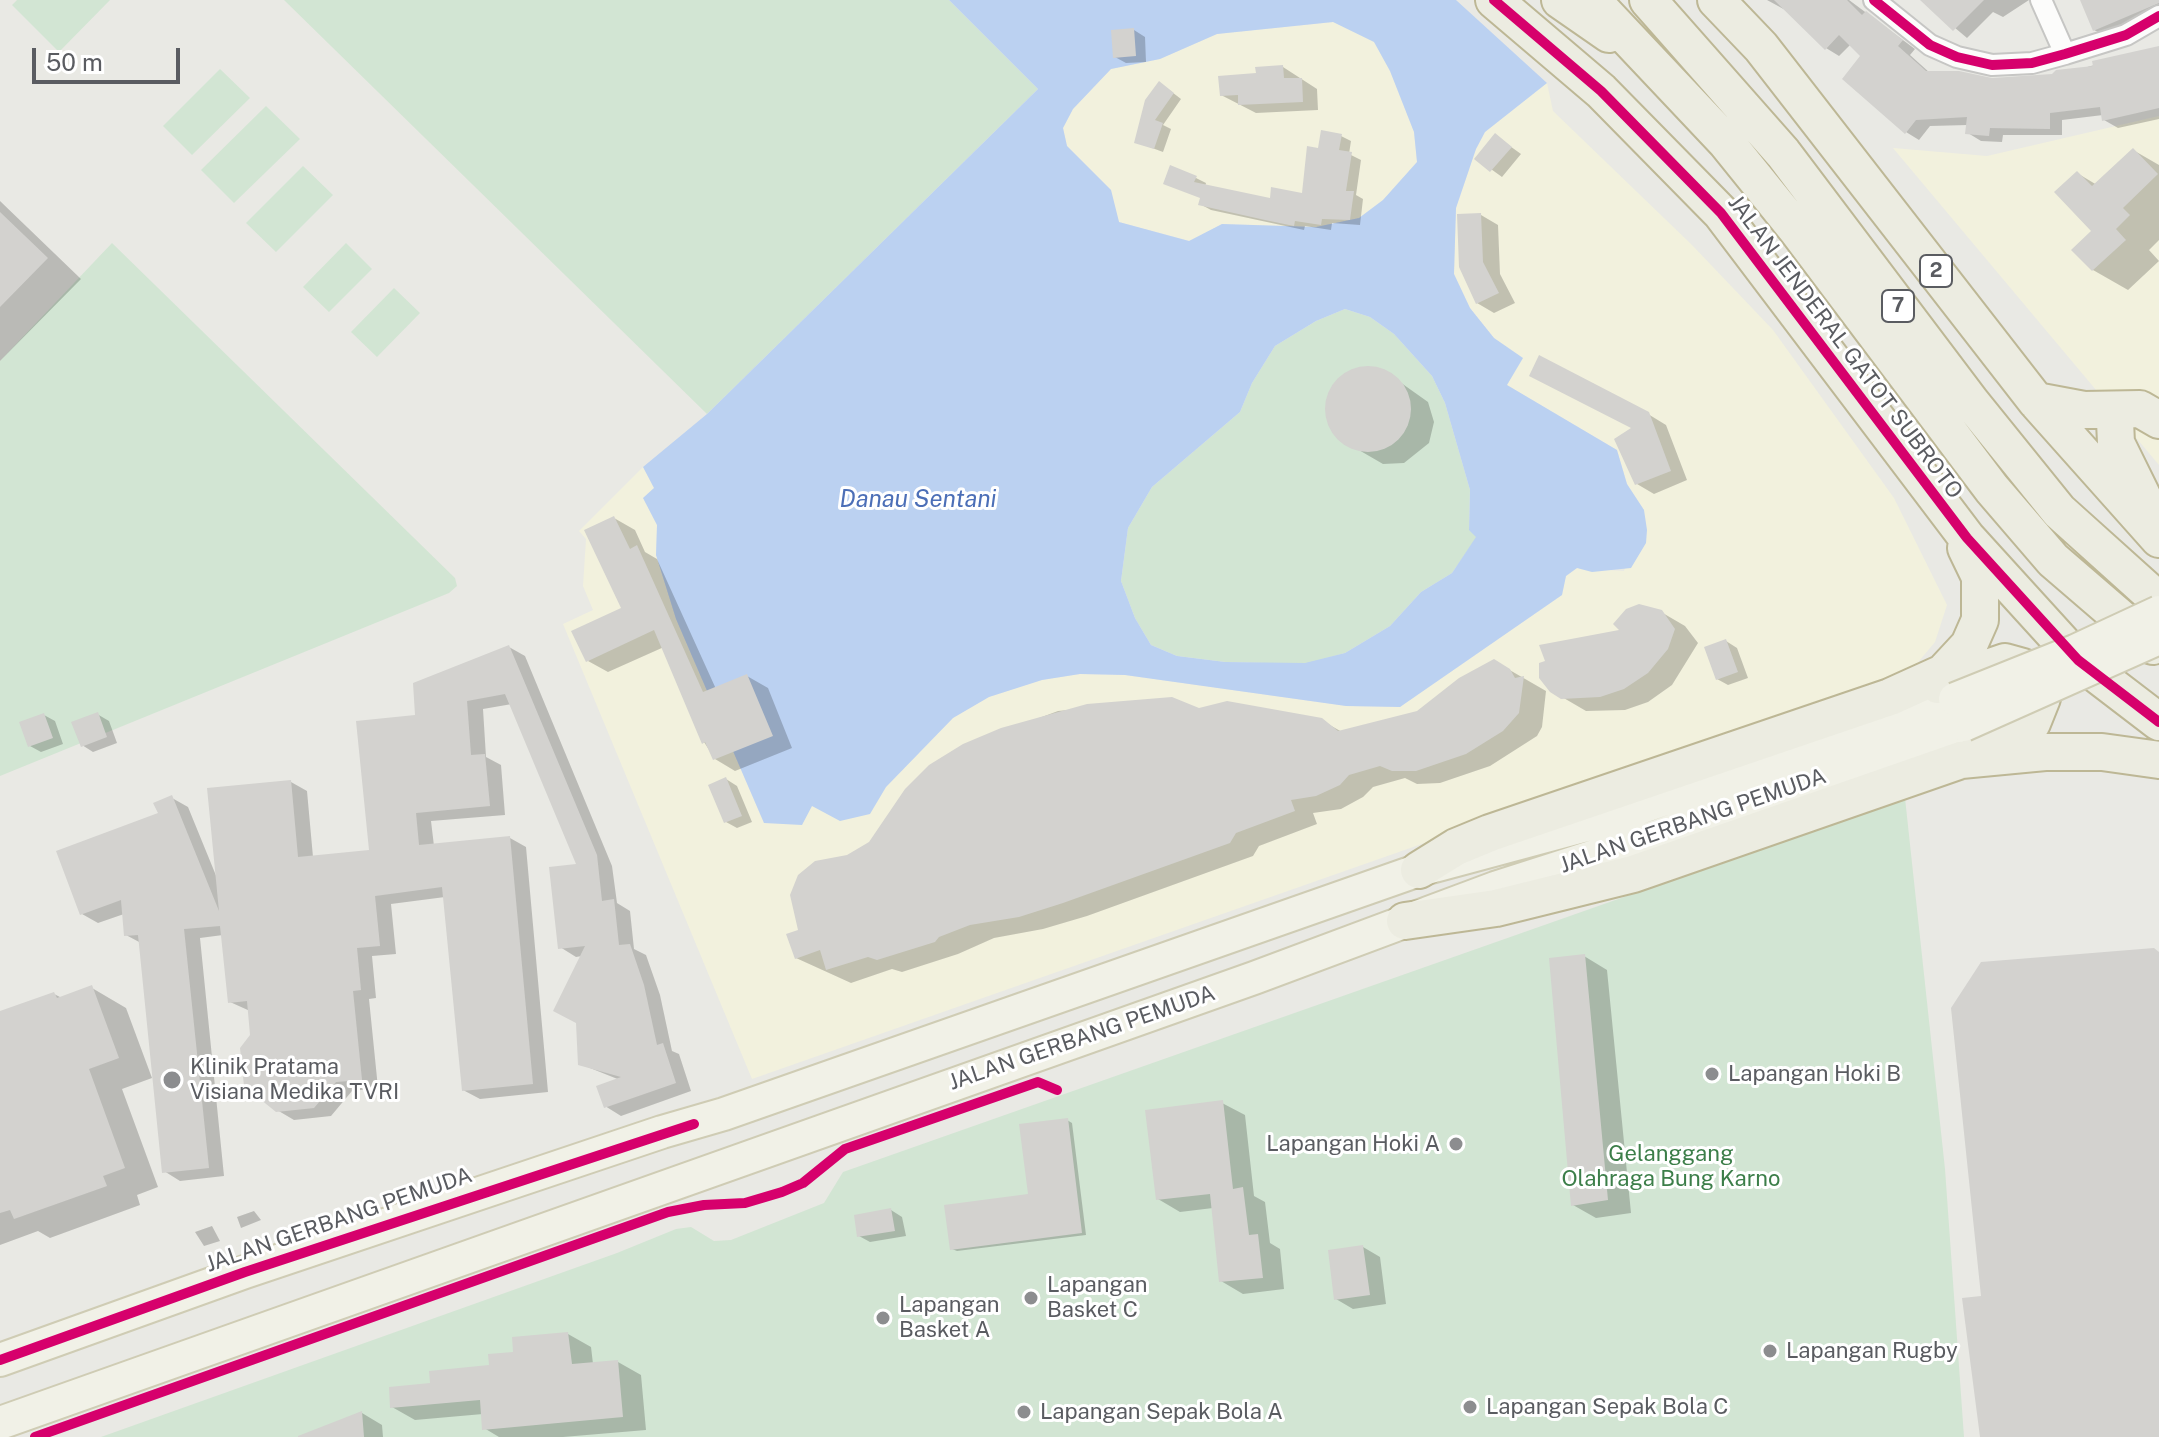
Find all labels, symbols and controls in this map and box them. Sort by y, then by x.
scale bar [36,32,184,82]
text: 50 m [46,48,103,76]
street label: JALAN JENDERAL GATOT SUBROTO [1722,190,1968,504]
road number: 2 [1920,255,1952,287]
road number: 7 [1882,290,1914,322]
water label: Danau Sentani [840,486,996,514]
street label: JALAN GERBANG PEMUDA [1556,763,1830,879]
street label: JALAN GERBANG PEMUDA [945,980,1219,1096]
place label: Klinik Pratama Visiana Medika TVRI [190,1054,399,1106]
place label: Lapangan Hoki B [1728,1061,1901,1087]
marker: Lapangan Hoki B [1703,1065,1721,1083]
marker: Klinik Pratama Visiana Medika TVRI [161,1069,183,1091]
place label: Lapangan Hoki A [1266,1131,1440,1157]
marker: Lapangan Hoki A [1447,1135,1465,1153]
park label: Gelanggang Olahraga Bung Karno [1562,1141,1780,1192]
street label: JALAN GERBANG PEMUDA [202,1162,476,1278]
place label: Lapangan Basket C [1047,1272,1148,1324]
marker: Lapangan Basket C [1022,1289,1040,1307]
place label: Lapangan Basket A [899,1292,1000,1344]
marker: Lapangan Basket A [874,1309,892,1327]
place label: Lapangan Rugby [1786,1338,1958,1364]
marker: Lapangan Rugby [1761,1342,1779,1360]
place label: Lapangan Sepak Bola C [1486,1394,1728,1420]
marker: Lapangan Sepak Bola C [1461,1398,1479,1416]
place label: Lapangan Sepak Bola A [1040,1399,1283,1425]
marker: Lapangan Sepak Bola A [1015,1403,1033,1421]

